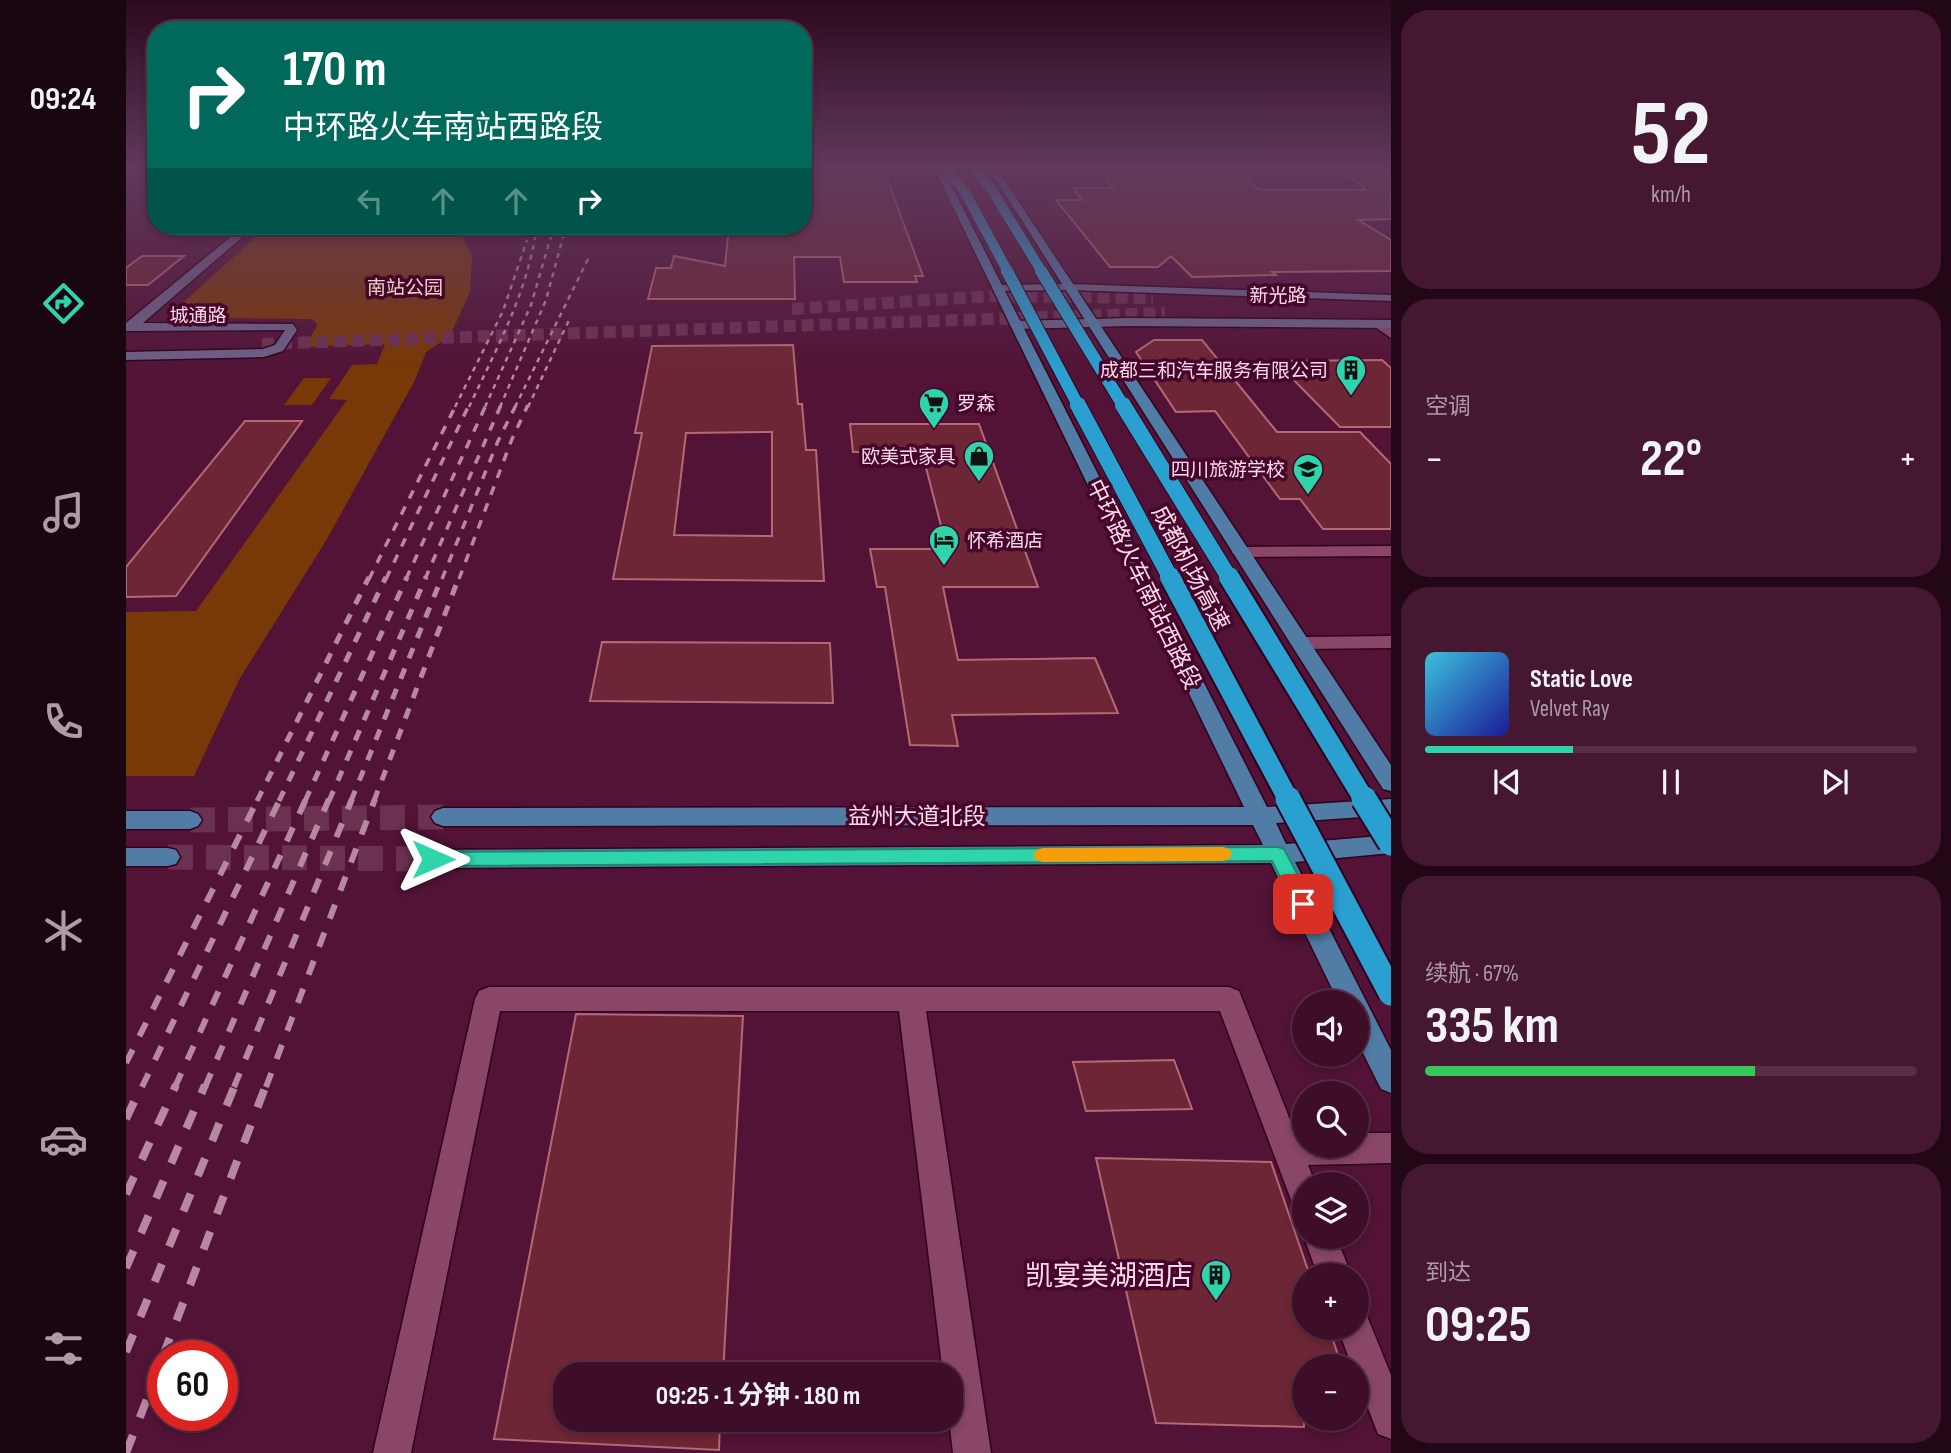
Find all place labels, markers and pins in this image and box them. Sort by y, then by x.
building icon: 成都三和汽车服务有限公司 [1334,353,1368,397]
place label: 成都三和汽车服务有限公司 [1100,360,1328,383]
supermarket icon: 罗森 [917,386,951,430]
place label: 罗森 [957,393,995,416]
shop icon: 欧美式家具 [962,439,996,483]
place label: 欧美式家具 [861,446,956,469]
school or university icon: 四川旅游学校 [1291,452,1325,496]
place label: 四川旅游学校 [1171,459,1285,482]
hotel icon: 怀希酒店 [927,523,961,567]
place label: 怀希酒店 [967,530,1043,553]
pin [1273,874,1333,934]
building icon: 凯宴美湖酒店 [1199,1258,1233,1302]
place label: 凯宴美湖酒店 [1025,1260,1193,1293]

